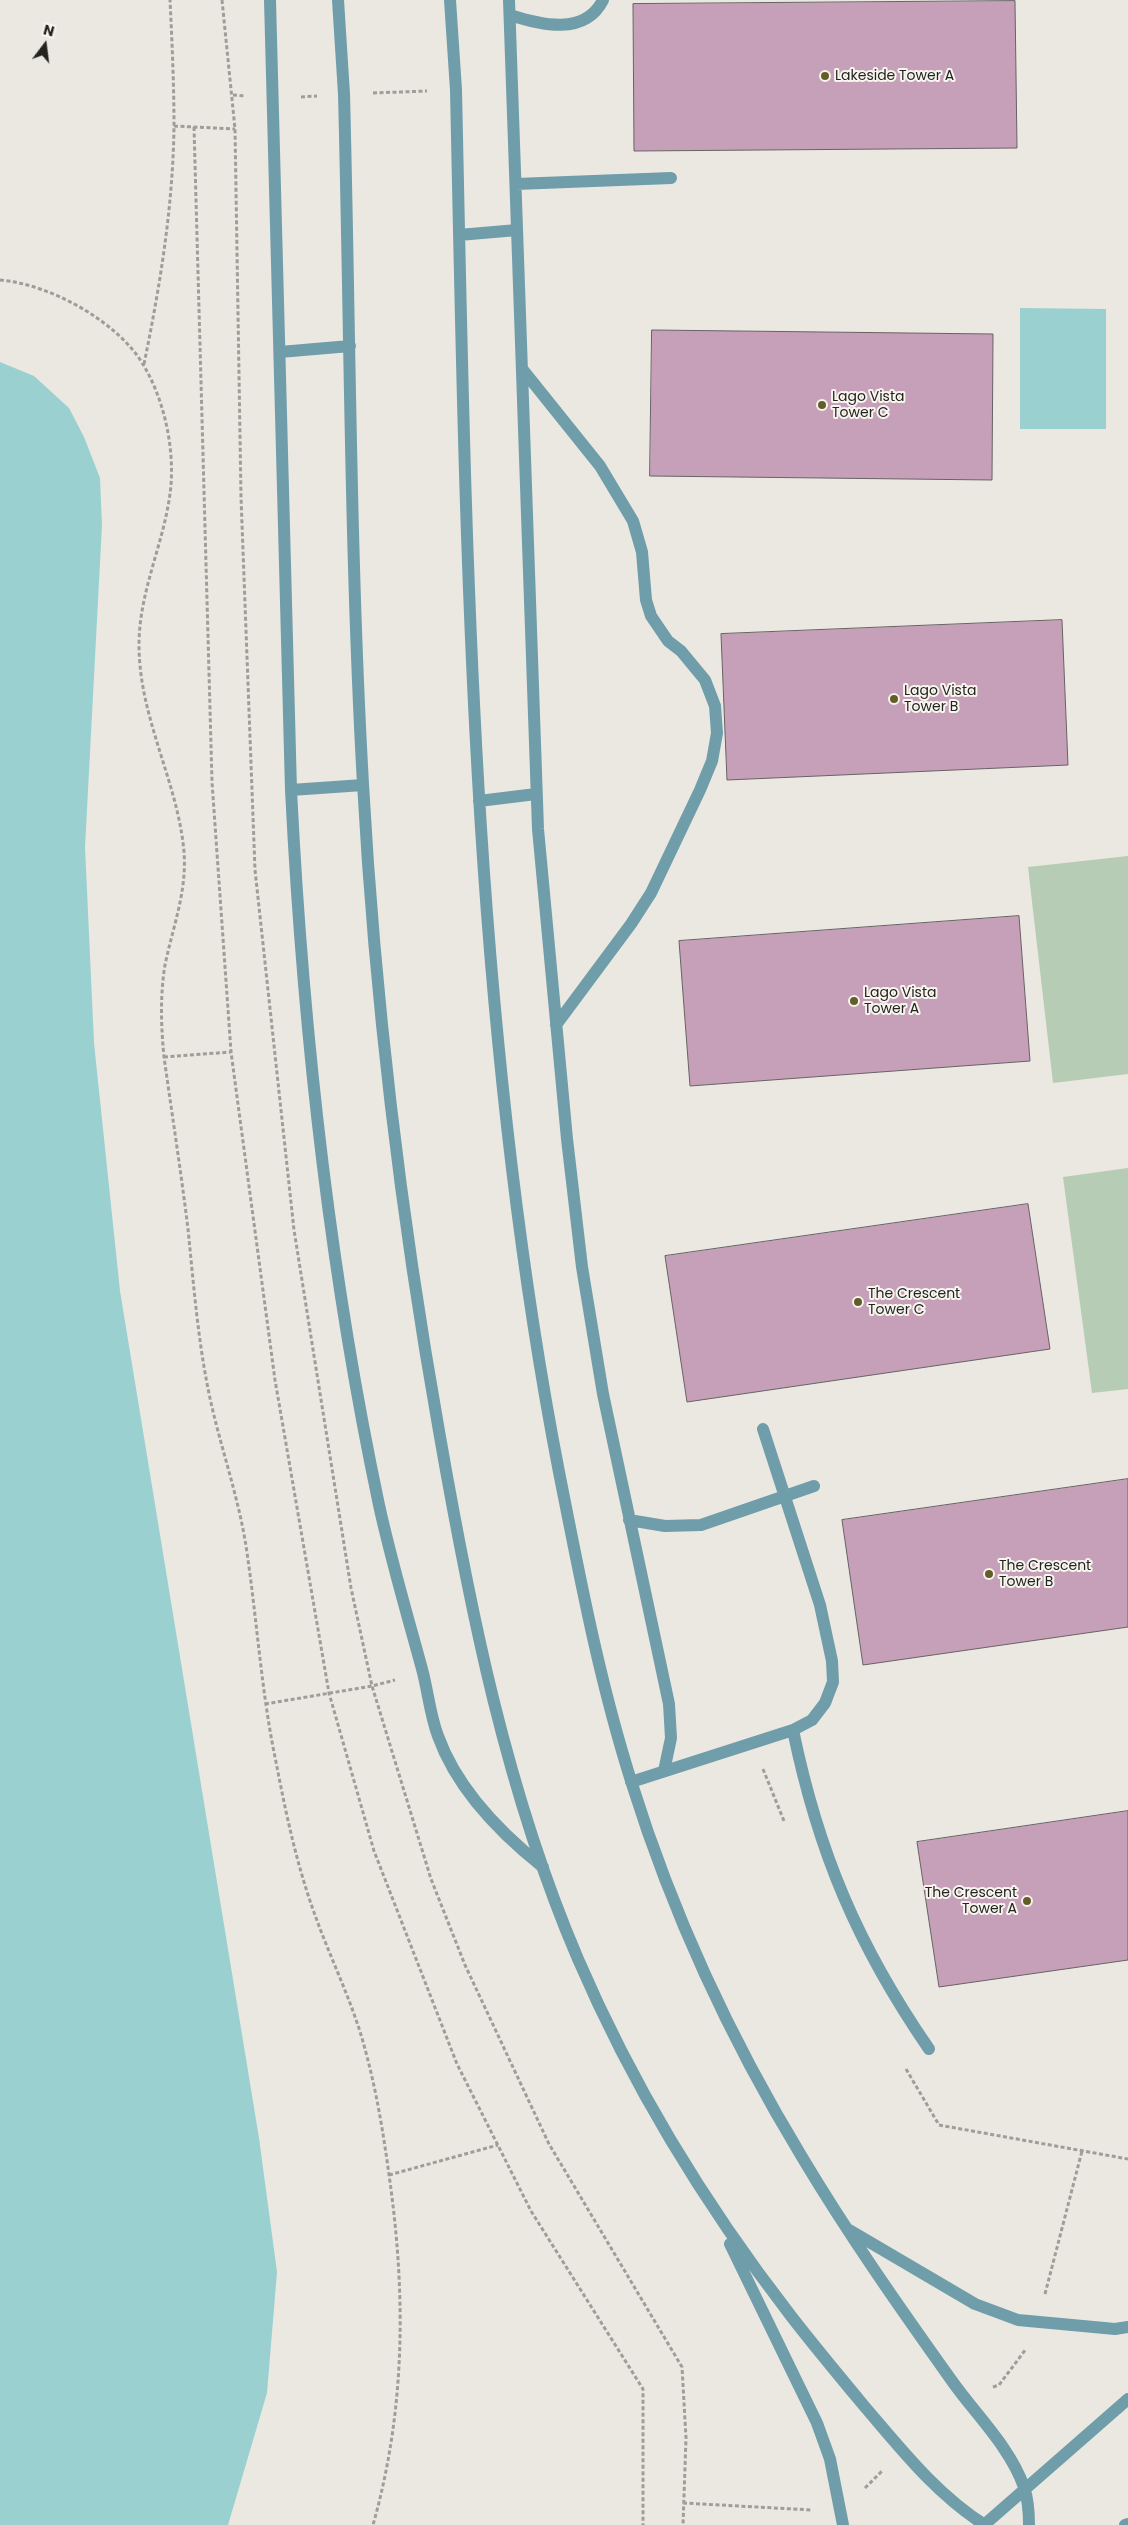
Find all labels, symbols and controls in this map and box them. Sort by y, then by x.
text: N [41,19,57,42]
north arrow [20,20,70,70]
place label: Lakeside Tower A [835,68,954,84]
marker: Lakeside Tower A [819,70,831,82]
place label: Lago Vista Tower C [832,389,904,422]
marker: Lago Vista Tower C [816,399,828,411]
place label: Lago Vista Tower B [904,683,976,716]
marker: Lago Vista Tower B [888,693,900,705]
place label: Lago Vista Tower A [864,985,936,1018]
marker: Lago Vista Tower A [848,995,860,1007]
place label: The Crescent Tower C [868,1286,960,1318]
marker: The Crescent Tower C [852,1296,864,1308]
place label: The Crescent Tower B [999,1558,1091,1590]
marker: The Crescent Tower B [983,1568,995,1580]
place label: The Crescent Tower A [925,1885,1017,1918]
marker: The Crescent Tower A [1021,1895,1033,1907]

